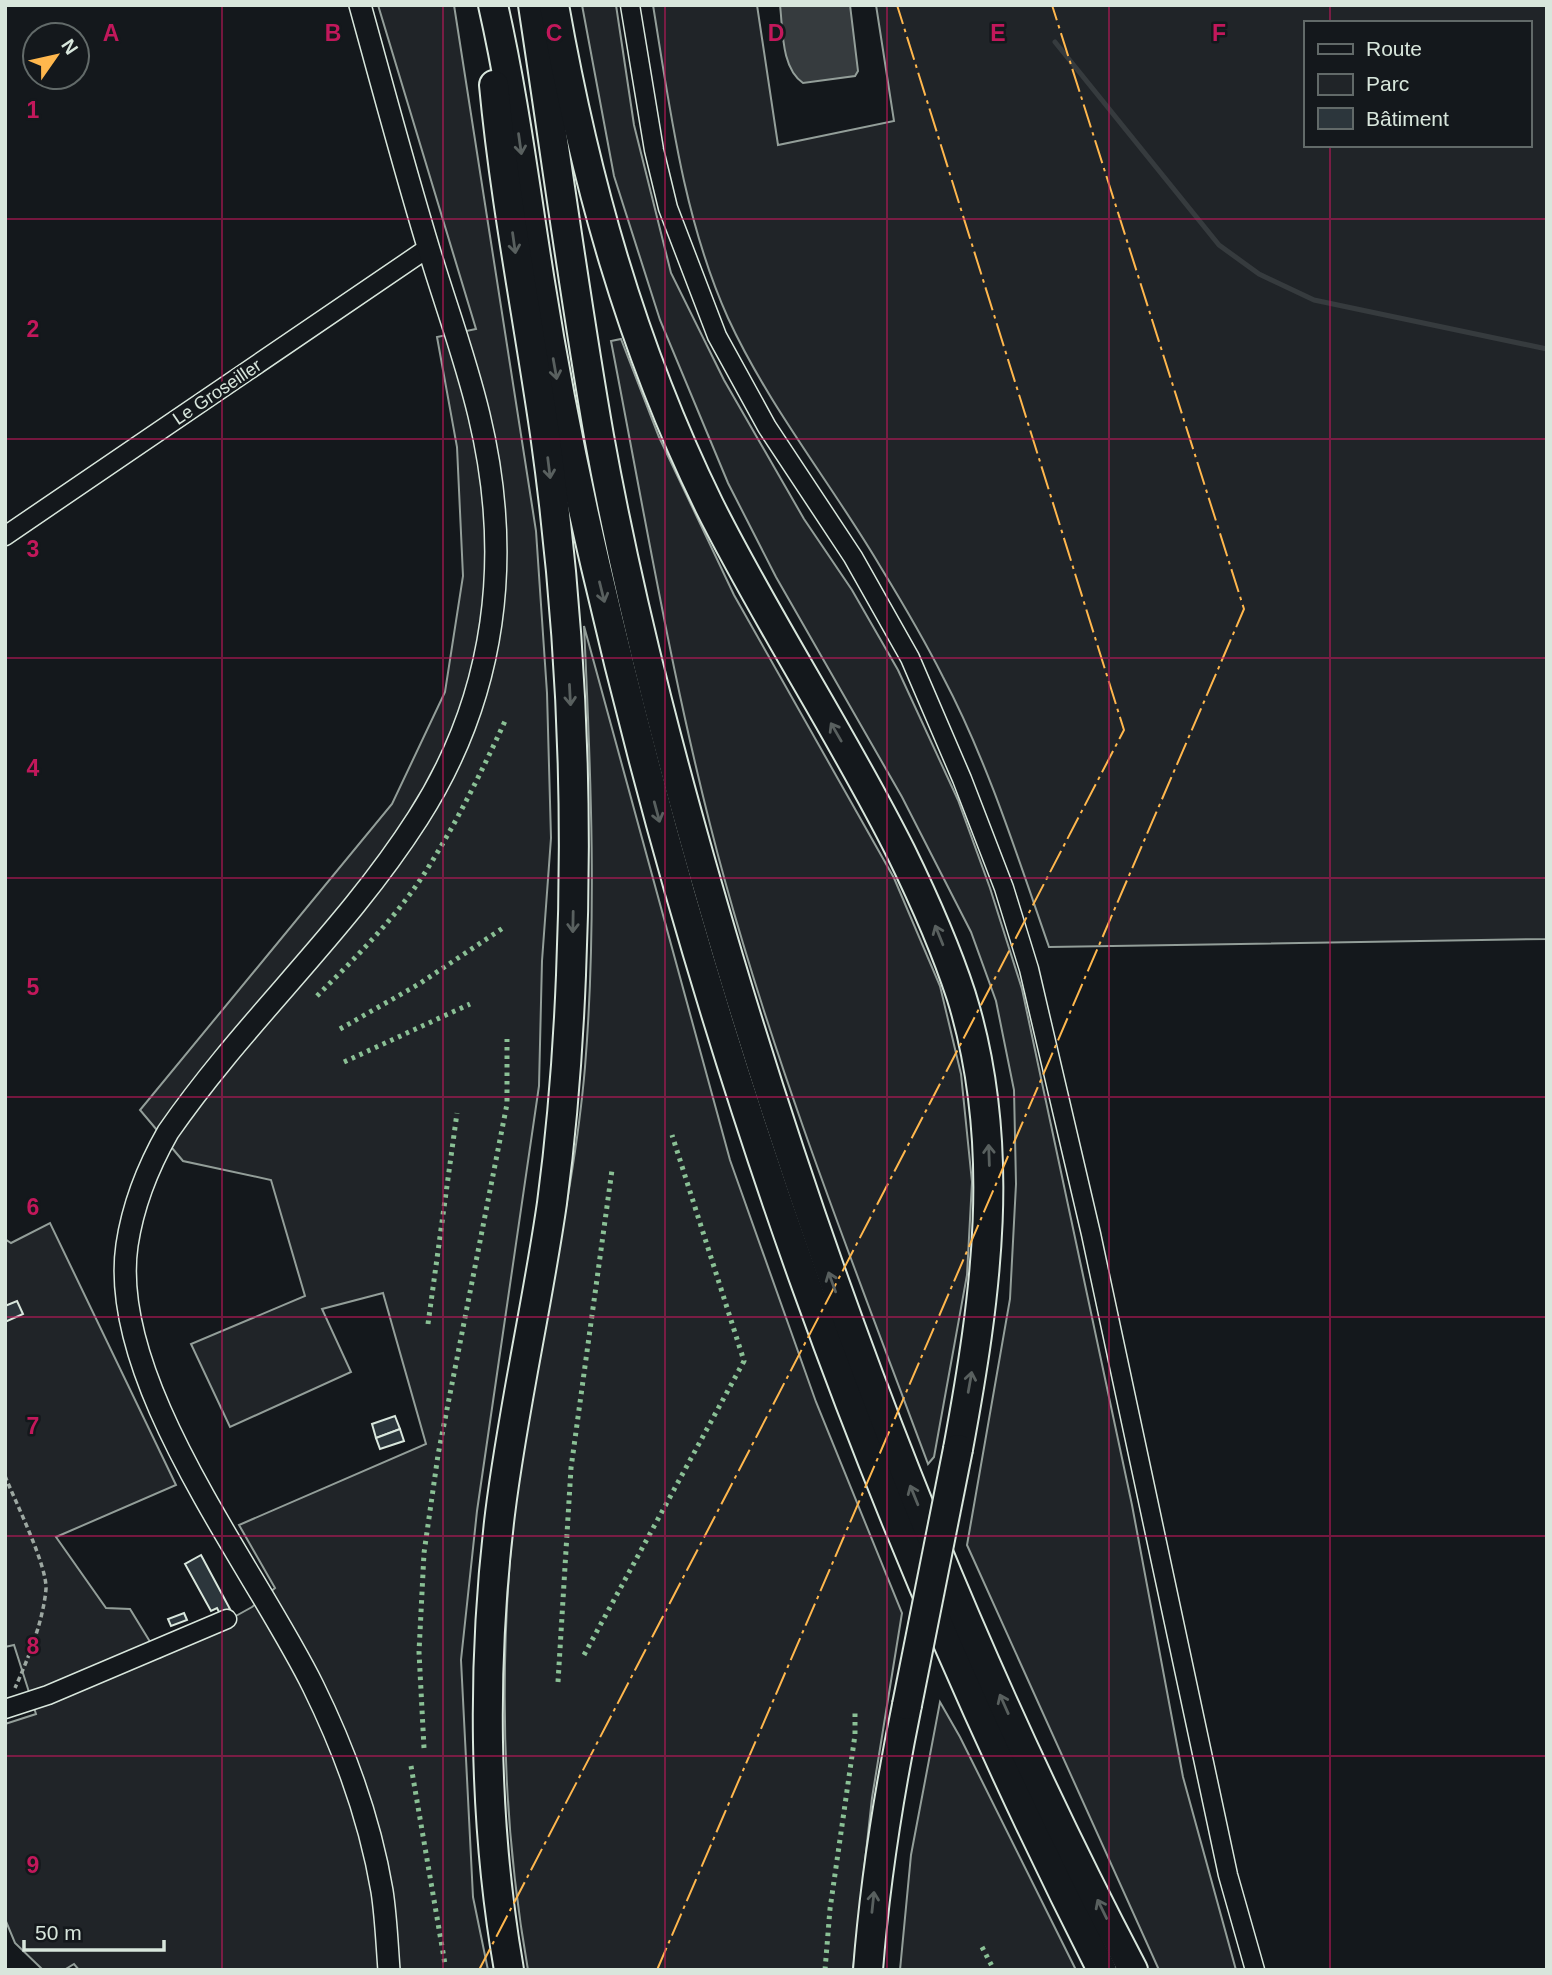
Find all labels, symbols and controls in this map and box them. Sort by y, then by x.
text: A [103,20,119,46]
text: B [325,20,341,46]
text: C [546,20,562,46]
text: D [768,20,784,46]
text: E [990,20,1006,46]
text: F [1212,20,1226,46]
north arrow [21,21,91,91]
legend [1304,21,1531,147]
text: N [57,35,82,58]
text: Route [1366,37,1422,60]
text: Parc [1366,72,1409,95]
text: 1 [27,97,40,123]
text: Bâtiment [1366,107,1449,130]
one-way arrow [514,132,527,155]
one-way arrow [508,231,521,254]
text: 2 [27,316,39,342]
street label: Le Groseiller [169,355,265,429]
one-way arrow [549,357,563,380]
one-way arrow [542,456,555,479]
text: 3 [27,536,39,562]
one-way arrow [596,580,609,603]
one-way arrow [564,683,577,706]
one-way arrow [829,722,842,743]
text: 4 [27,755,40,781]
one-way arrow [652,801,665,823]
one-way arrow [566,910,579,933]
one-way arrow [931,924,944,946]
text: 5 [27,974,40,1000]
one-way arrow [982,1144,995,1167]
text: 6 [27,1194,39,1220]
one-way arrow [825,1272,838,1294]
one-way arrow [964,1371,977,1394]
text: 7 [27,1413,39,1439]
one-way arrow [907,1484,920,1506]
text: 8 [27,1633,40,1659]
one-way arrow [996,1694,1010,1715]
text: 9 [27,1852,39,1878]
one-way arrow [867,1891,880,1914]
one-way arrow [1095,1899,1109,1920]
scale bar [24,1909,164,1953]
text: 50 m [35,1921,82,1944]

